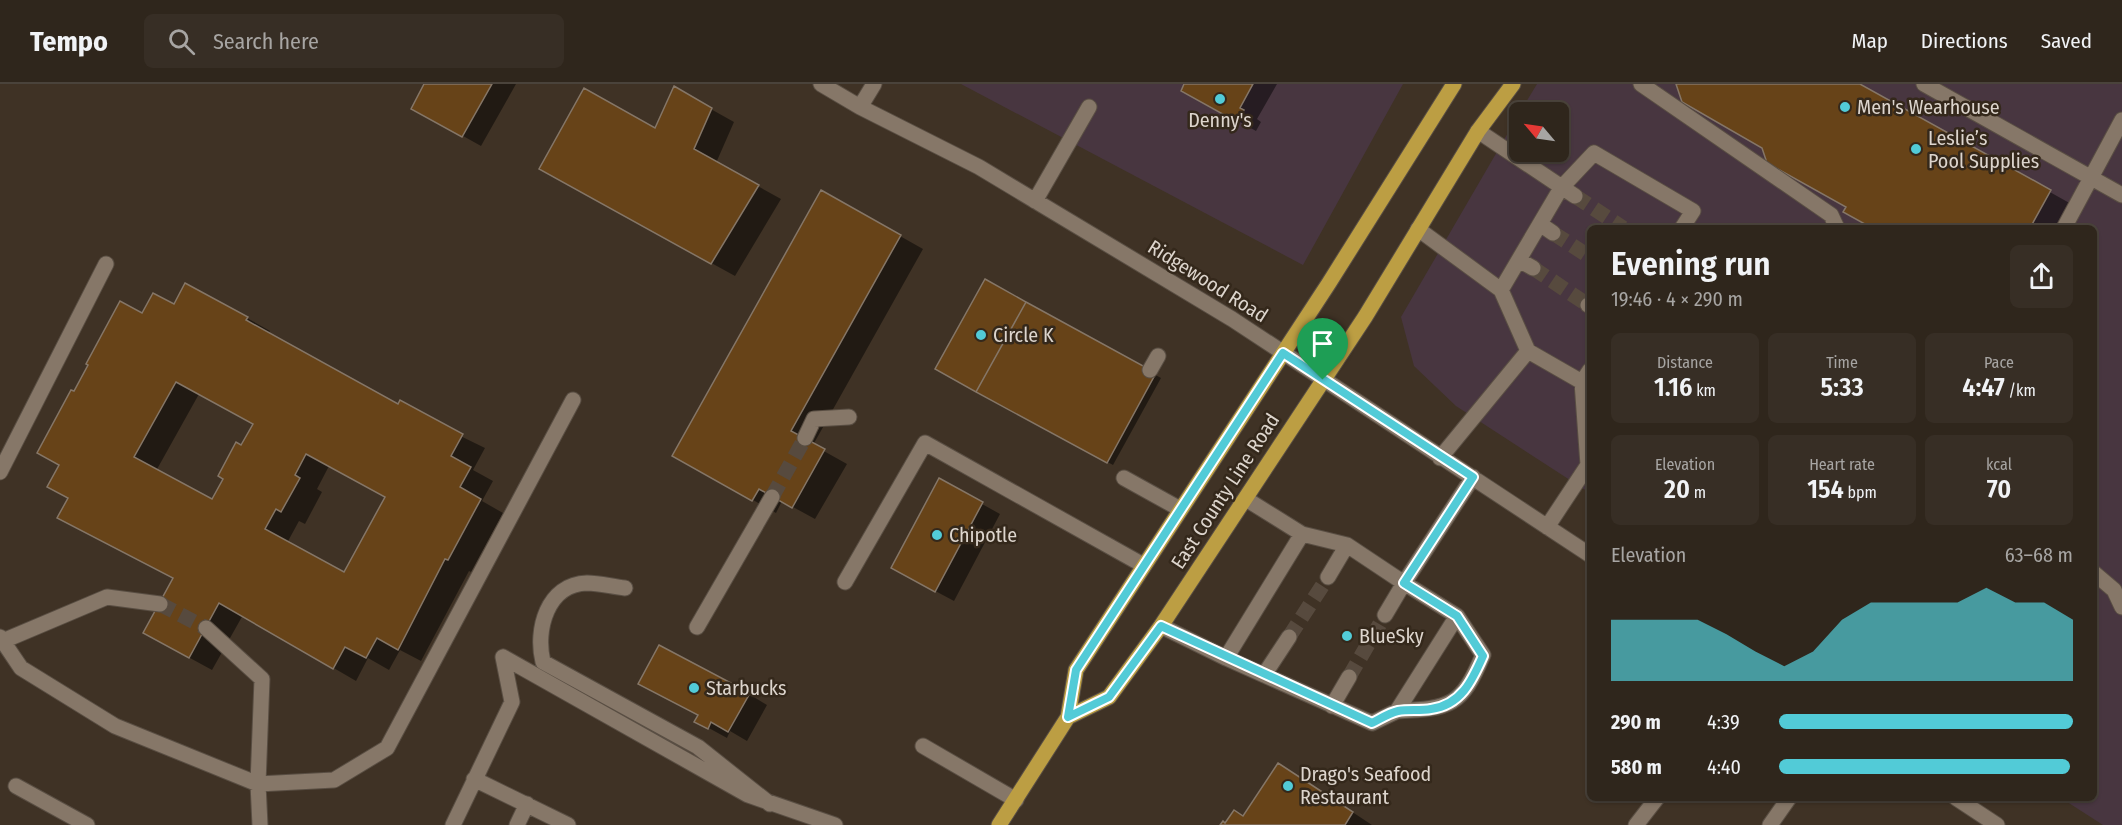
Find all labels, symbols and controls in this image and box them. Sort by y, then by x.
search box [144,14,564,68]
text: Tempo [30,25,108,58]
icon: search [165,25,198,58]
text: Search here [213,28,319,55]
text: Map [1851,28,1888,54]
text: Directions [1921,28,2008,54]
text: Saved [2041,28,2092,54]
marker: Denny's [1213,92,1227,106]
place label: Men's Wearhouse [1857,95,2000,119]
marker: Men's Wearhouse [1838,100,1852,114]
north arrow [1509,102,1569,162]
map controls [1509,102,1569,162]
place label: Denny's [1188,108,1252,132]
place label: Leslie’s Pool Supplies [1928,126,2039,173]
marker: Leslie’s Pool Supplies [1909,142,1923,156]
street label: Ridgewood Road [1144,235,1272,327]
text: Evening run [1611,244,1771,284]
button: share [2010,245,2073,308]
text: 19:46 · 4 × 290 m [1611,287,1743,311]
pin [1297,318,1348,380]
place label: Circle K [993,323,1054,347]
icon: arrive [1306,327,1339,360]
marker: Circle K [974,328,988,342]
text: Distance [1657,353,1713,372]
text: Time [1826,353,1858,372]
text: Pace [1984,353,2014,372]
text: 1.16 [1654,372,1692,403]
text: 5:33 [1820,372,1864,403]
text: 4:47 [1962,372,2005,403]
text: km [1692,381,1716,400]
text: /km [2005,381,2036,400]
street label: East County Line Road [1166,409,1284,573]
text: Elevation [1655,455,1715,474]
text: Heart rate [1809,455,1875,474]
text: kcal [1986,455,2012,474]
text: 20 [1664,474,1690,505]
text: 154 [1807,474,1844,505]
text: 70 [1987,474,2011,505]
text: m [1690,483,1706,502]
text: bpm [1844,483,1877,502]
place label: Chipotle [949,523,1017,547]
marker: Chipotle [930,528,944,542]
text: Elevation [1611,543,1686,567]
text: 63–68 m [2005,543,2073,567]
place label: BlueSky [1359,624,1424,648]
marker: BlueSky [1340,629,1354,643]
place label: Starbucks [706,676,787,700]
marker: Starbucks [687,681,701,695]
text: 290 m [1611,710,1661,734]
text: 4:39 [1707,710,1740,734]
text: 580 m [1611,755,1662,779]
text: 4:40 [1707,755,1741,779]
place label: Drago's Seafood Restaurant [1300,762,1431,809]
marker: Drago's Seafood Restaurant [1281,779,1295,793]

